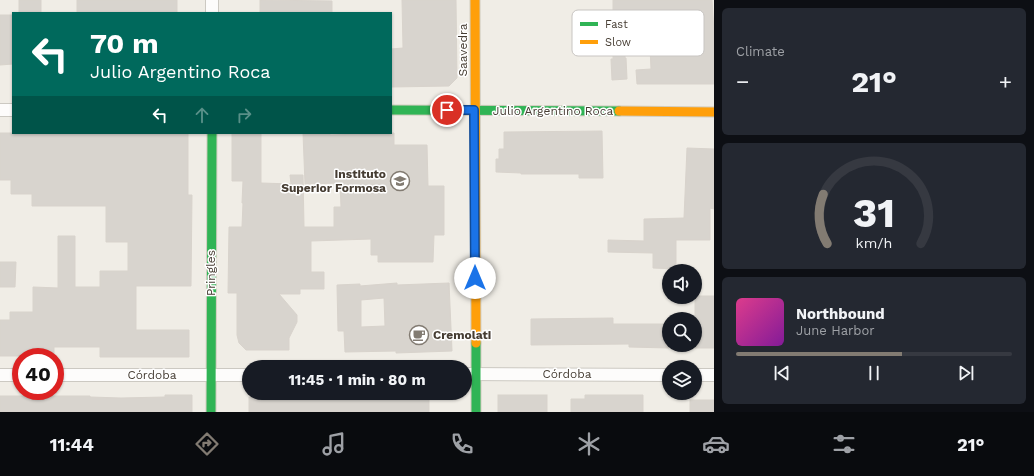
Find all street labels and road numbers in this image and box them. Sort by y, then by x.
street label: Saavedra [456,23,470,77]
street label: Julio Argentino Roca [493,104,613,118]
street label: Pringles [204,250,218,296]
street label: Córdoba [542,367,592,381]
street label: Córdoba [127,368,177,382]

